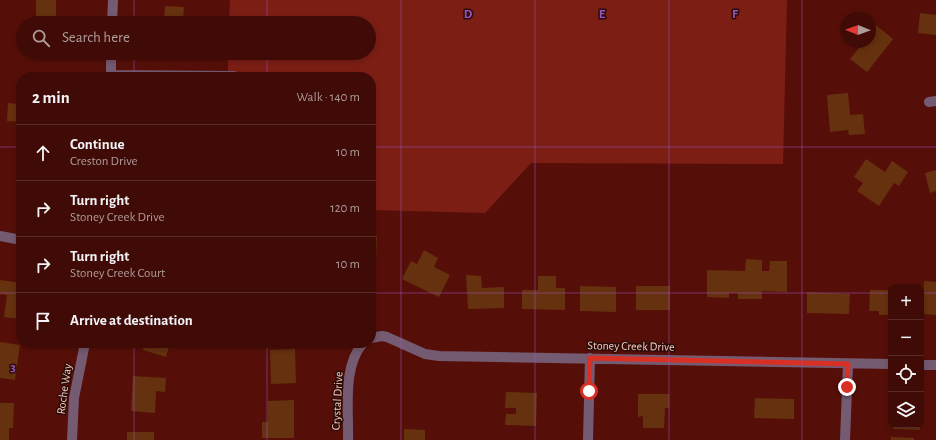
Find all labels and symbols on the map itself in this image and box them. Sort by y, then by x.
text: D [464,8,473,21]
text: E [599,8,606,21]
text: F [732,8,739,21]
north arrow [840,12,876,48]
street label: Stoney Creek Drive [587,339,675,354]
text: 3 [10,361,16,374]
street label: Roche Way [55,363,74,415]
street label: Crystal Drive [329,371,346,431]
route end [838,378,856,396]
route start [580,382,598,400]

